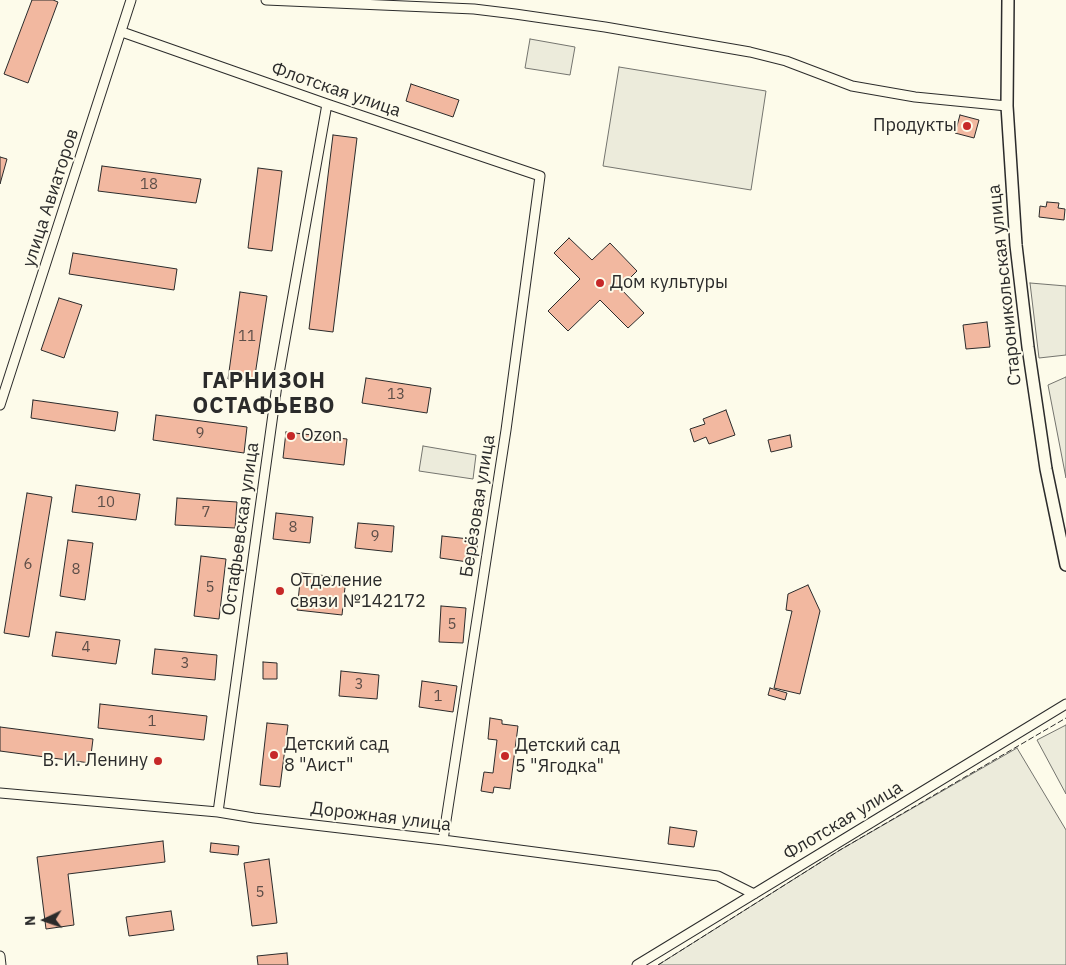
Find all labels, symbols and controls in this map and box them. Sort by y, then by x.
street label: Флотская улица [268,58,404,122]
place label: Продукты [873,115,957,137]
marker: Продукты [961,120,973,132]
street label: улица Авиаторов [18,126,84,270]
house number: 18 [140,176,158,194]
street label: Староникольская улица [984,183,1026,387]
place label: Дом культуры [610,272,728,294]
marker: Дом культуры [594,277,606,289]
house number: 11 [238,328,256,346]
district label: ГАРНИЗОН ОСТАФЬЕВО [191,369,337,421]
house number: 13 [387,386,405,404]
house number: 9 [196,425,204,443]
place label: Ozon [301,425,342,447]
marker: Ozon [285,430,297,442]
street label: Берёзовая улица [456,433,500,579]
street label: Остафьевская улица [218,441,264,617]
house number: 10 [97,494,115,512]
house number: 7 [202,504,210,522]
house number: 8 [289,519,297,537]
house number: 9 [371,528,379,546]
house number: 6 [24,556,32,574]
house number: 8 [72,561,80,579]
place label: Отделение связи №142172 [290,570,426,612]
house number: 5 [206,579,214,597]
marker: Отделение связи №142172 [274,585,286,597]
house number: 5 [448,616,456,634]
house number: 4 [82,639,90,657]
house number: 3 [181,655,189,673]
house number: 3 [355,676,363,694]
house number: 1 [434,688,442,706]
house number: 1 [148,713,156,731]
place label: Детский сад 8 "Аист" [284,734,389,776]
place label: Детский сад 5 "Ягодка" [515,735,620,778]
marker: Детский сад 8 "Аист" [268,749,280,761]
place label: В. И. Ленину [43,750,148,772]
marker: Детский сад 5 "Ягодка" [499,750,511,762]
marker: В. И. Ленину [152,755,164,767]
street label: Флотская улица [779,777,907,865]
street label: Дорожная улица [310,798,452,836]
house number: 5 [256,884,264,902]
north arrow [20,895,70,945]
text: N [21,915,39,926]

